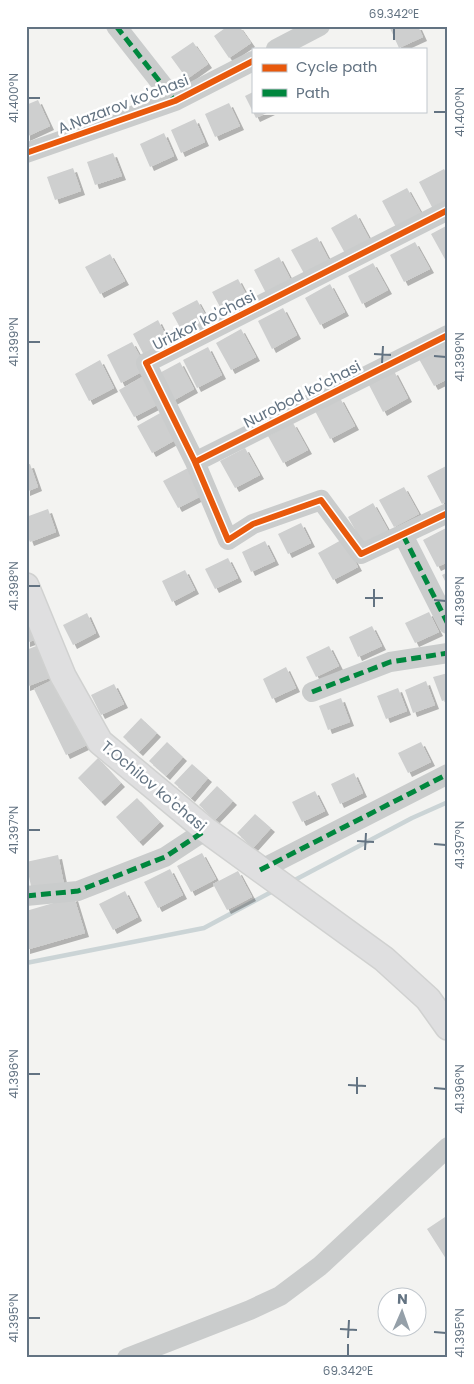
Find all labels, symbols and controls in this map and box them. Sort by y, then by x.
text: 69.342°E [369,5,419,22]
legend [252,48,426,112]
text: Cycle path [296,56,377,77]
street label: A.Nazarov ko'chasi [55,69,191,139]
text: 41.400°N [5,73,22,123]
text: Path [296,82,330,103]
text: 41.400°N [451,87,468,137]
street label: Urizkor ko'chasi [149,285,259,355]
text: 41.399°N [5,317,22,367]
text: 41.399°N [451,332,468,382]
street label: Nurobod ko'chasi [240,355,364,433]
text: 41.398°N [5,561,22,611]
text: 41.398°N [451,576,468,626]
street label: T.Ochilov ko'chasi [97,736,211,836]
text: 41.397°N [5,806,22,854]
text: 41.397°N [451,821,468,869]
text: 41.396°N [5,1049,22,1099]
text: 41.396°N [451,1064,468,1114]
north arrow [376,1286,426,1336]
text: N [397,1289,408,1309]
text: 41.395°N [5,1293,22,1343]
text: 41.395°N [451,1308,468,1358]
text: 69.342°E [323,1362,373,1379]

